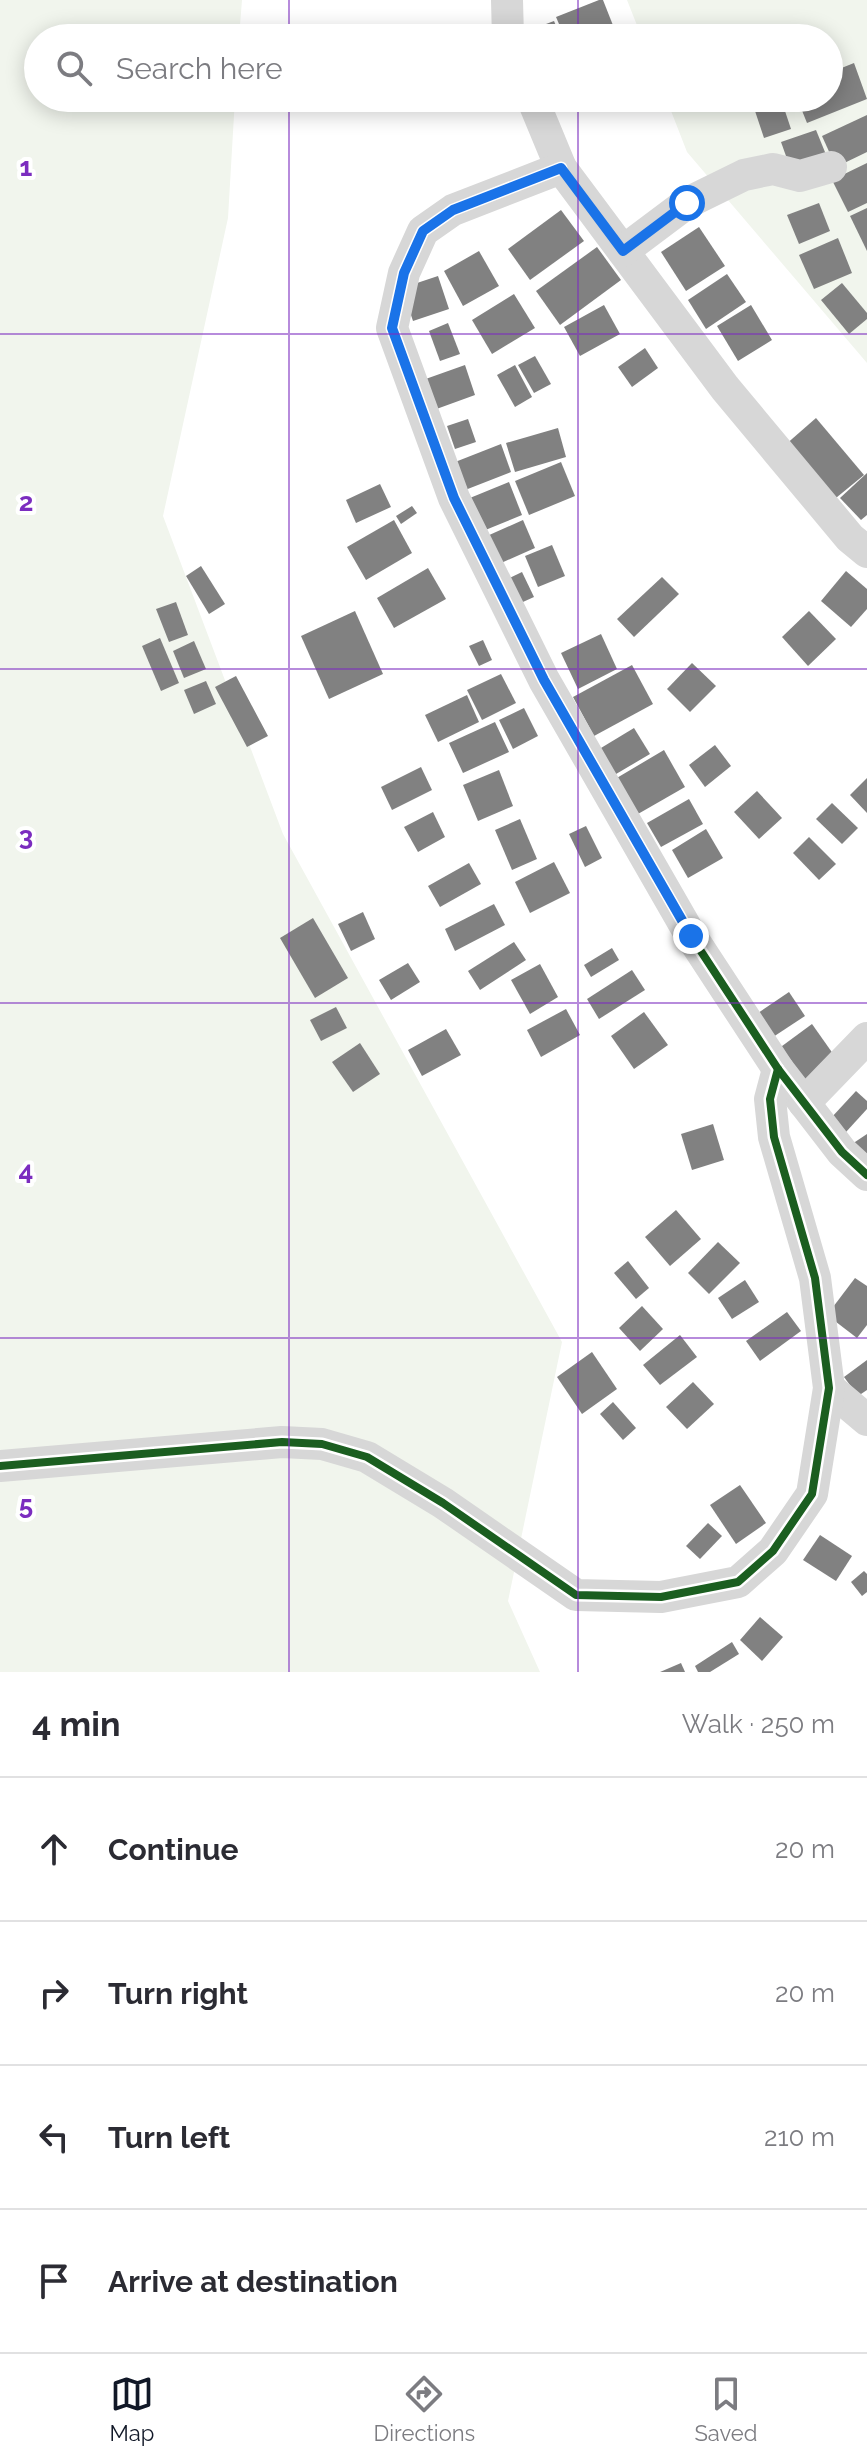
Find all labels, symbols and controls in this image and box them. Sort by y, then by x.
search box [24,24,843,112]
icon: search [52,46,96,90]
text: Search here [116,51,283,86]
text: 1 [20,152,33,182]
route start [669,185,705,221]
text: 2 [19,487,33,517]
text: 3 [19,821,33,851]
route end [673,918,709,954]
text: 4 [19,1156,33,1186]
text: 5 [19,1490,33,1520]
text: 4 min [32,1704,120,1744]
text: Walk · 250 m [682,1709,835,1739]
icon: ahead [32,1827,76,1871]
text: Continue [108,1832,239,1867]
text: 20 m [775,1834,835,1864]
icon: right [32,1971,76,2015]
text: Turn right [108,1976,248,2011]
text: 20 m [775,1978,835,2008]
icon: left [32,2115,76,2159]
text: Turn left [108,2120,230,2155]
text: 210 m [764,2122,835,2152]
icon: arrive [32,2259,76,2303]
text: Arrive at destination [108,2264,398,2299]
tab: Map [110,2372,154,2446]
tab: Directions [374,2372,475,2446]
tab: Saved [694,2372,757,2446]

